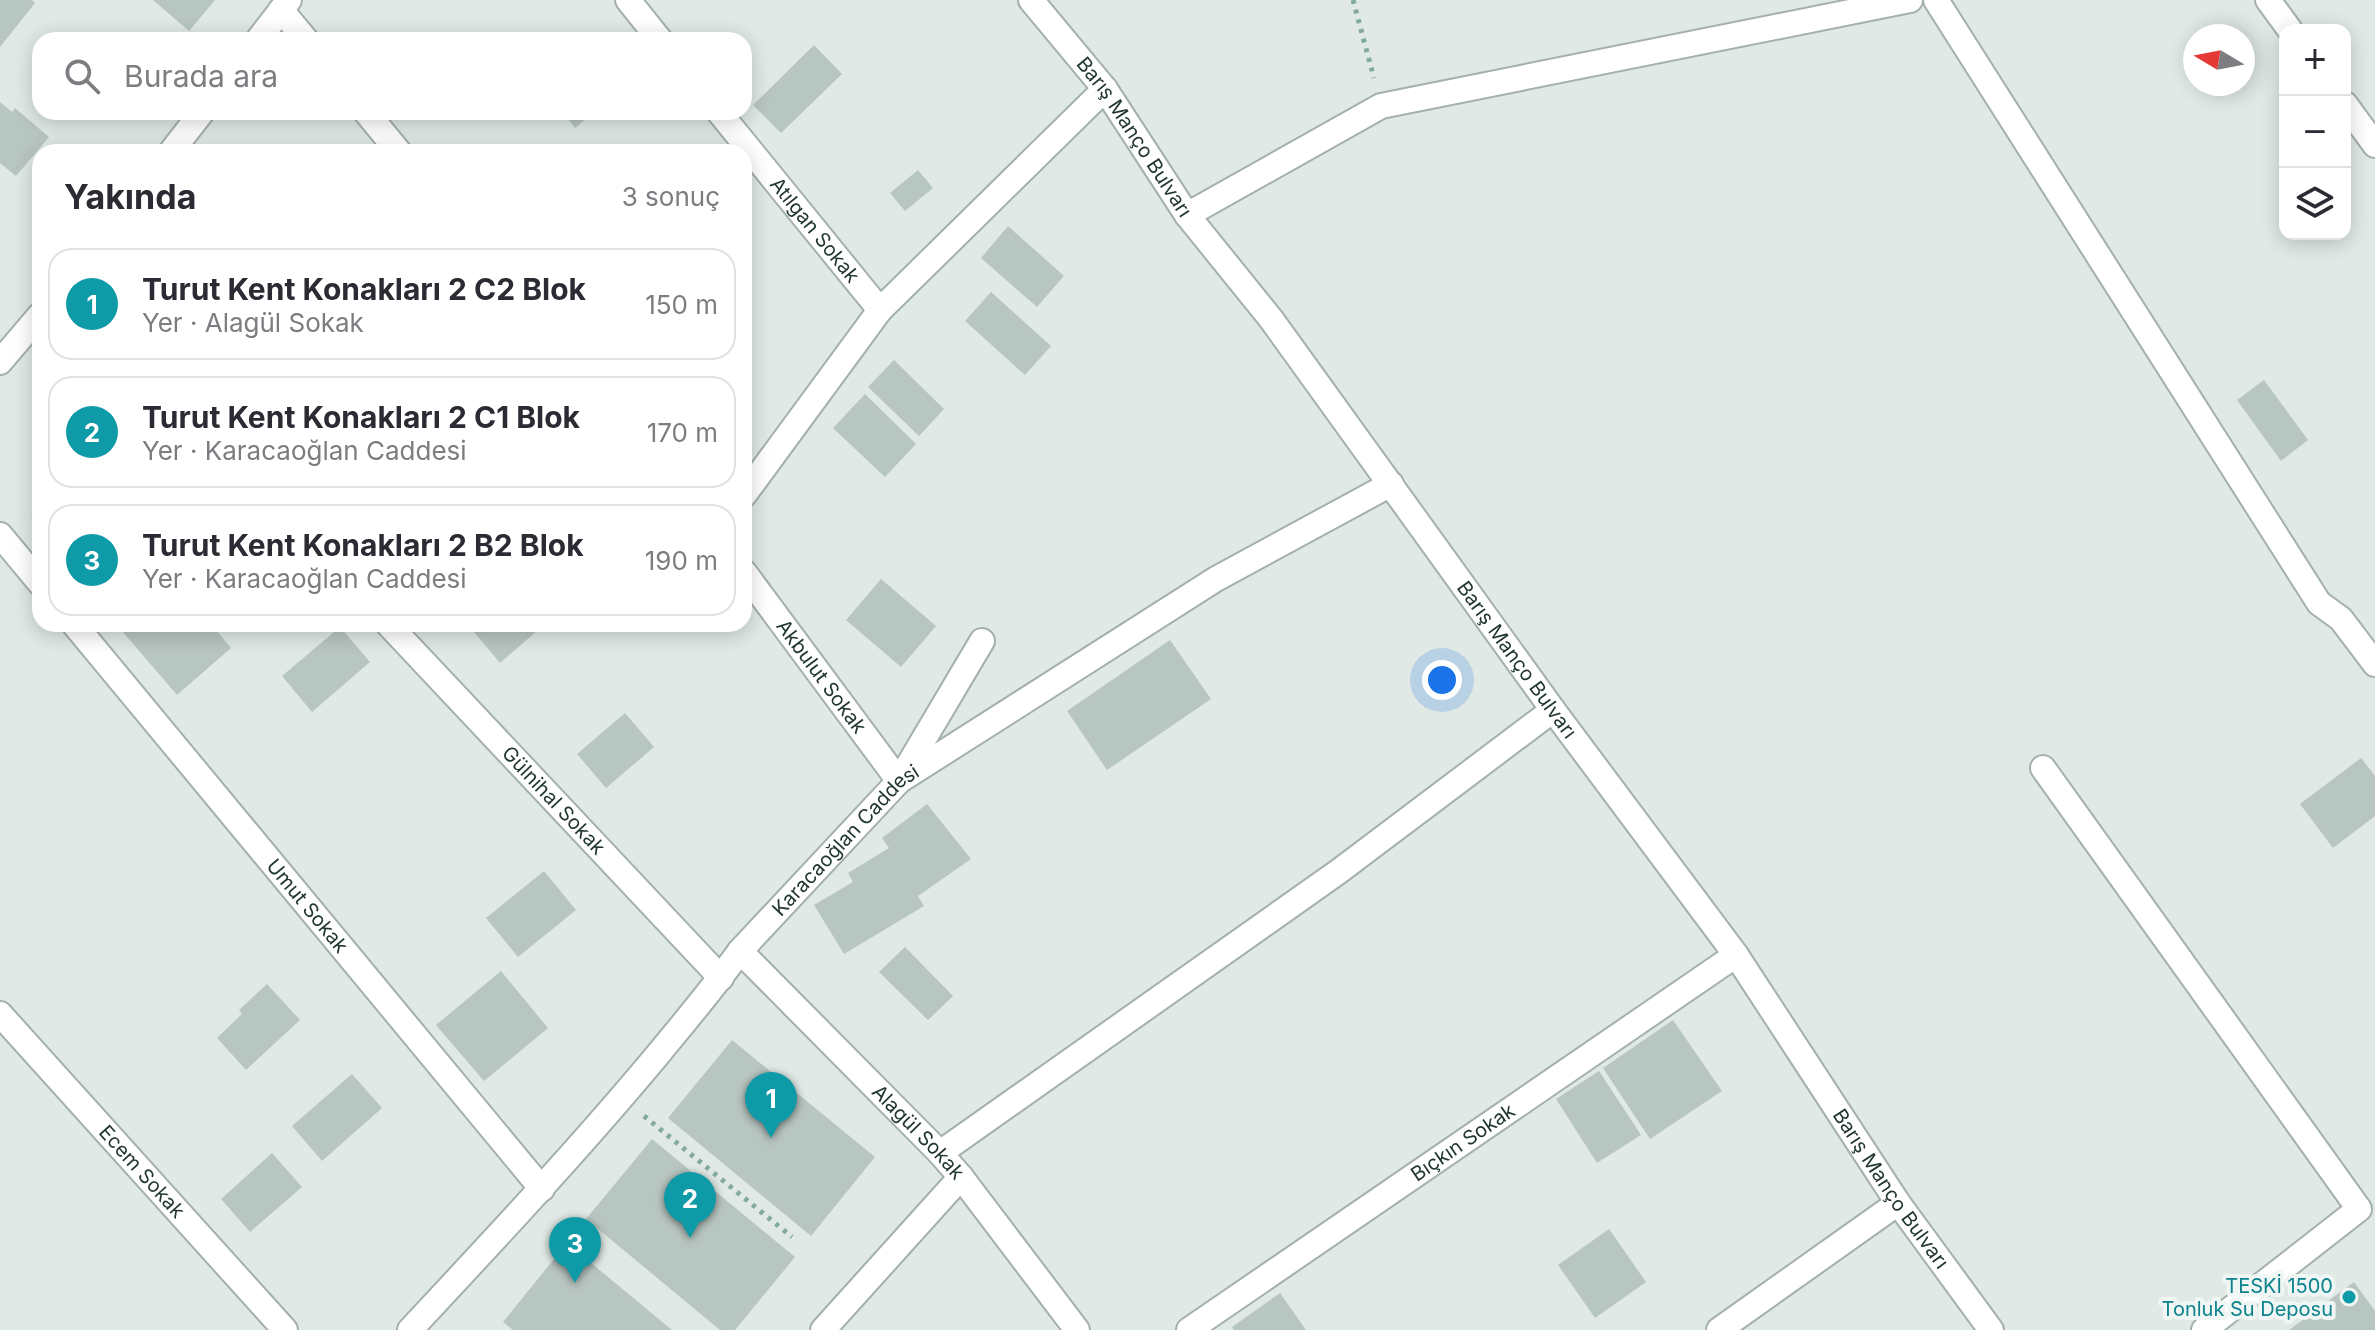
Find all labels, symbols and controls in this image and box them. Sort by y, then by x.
north arrow [2183,24,2255,96]
map controls [2279,24,2351,240]
button: + [2279,24,2351,96]
search box [32,32,752,120]
street label: Barış Manço Bulvarı [1072,52,1197,222]
icon: search [60,54,104,98]
text: Burada ara [124,58,278,94]
button: − [2279,96,2351,168]
button: layers [2279,168,2351,240]
street label: Atılgan Sokak [765,172,865,287]
text: Yakında [64,176,196,217]
text: 3 sonuç [622,181,720,212]
text: Turut Kent Konakları 2 C2 Blok [142,271,586,307]
text: 1 [86,289,98,320]
text: 150 m [645,289,718,320]
text: Yer · Alagül Sokak [142,307,364,338]
text: Turut Kent Konakları 2 C1 Blok [142,399,580,435]
text: 2 [84,417,100,448]
text: 170 m [647,417,718,448]
text: Yer · Karacaoğlan Caddesi [142,435,467,466]
text: Turut Kent Konakları 2 B2 Blok [142,527,584,563]
text: 3 [84,545,100,576]
text: 190 m [645,545,718,576]
text: Yer · Karacaoğlan Caddesi [142,563,467,594]
street label: Barış Manço Bulvarı [1452,576,1582,743]
street label: Akbulut Sokak [771,615,872,738]
your location [1422,660,1462,700]
street label: Gülnihal Sokak [497,741,610,859]
street label: Karacaoğlan Caddesi [767,759,923,921]
street label: Umut Sokak [262,854,353,958]
pin: 1 [745,1072,797,1138]
street label: Alagül Sokak [867,1080,969,1184]
street label: Bıçkın Sokak [1406,1098,1519,1186]
street label: Barış Manço Bulvarı [1828,1104,1954,1273]
street label: Ecem Sokak [94,1120,190,1223]
pin: 2 [664,1172,716,1238]
pin: 3 [549,1217,601,1283]
place label: TESKİ 1500 Tonluk Su Deposu [2162,1273,2333,1321]
marker: TESKİ 1500 Tonluk Su Deposu [2340,1288,2358,1306]

